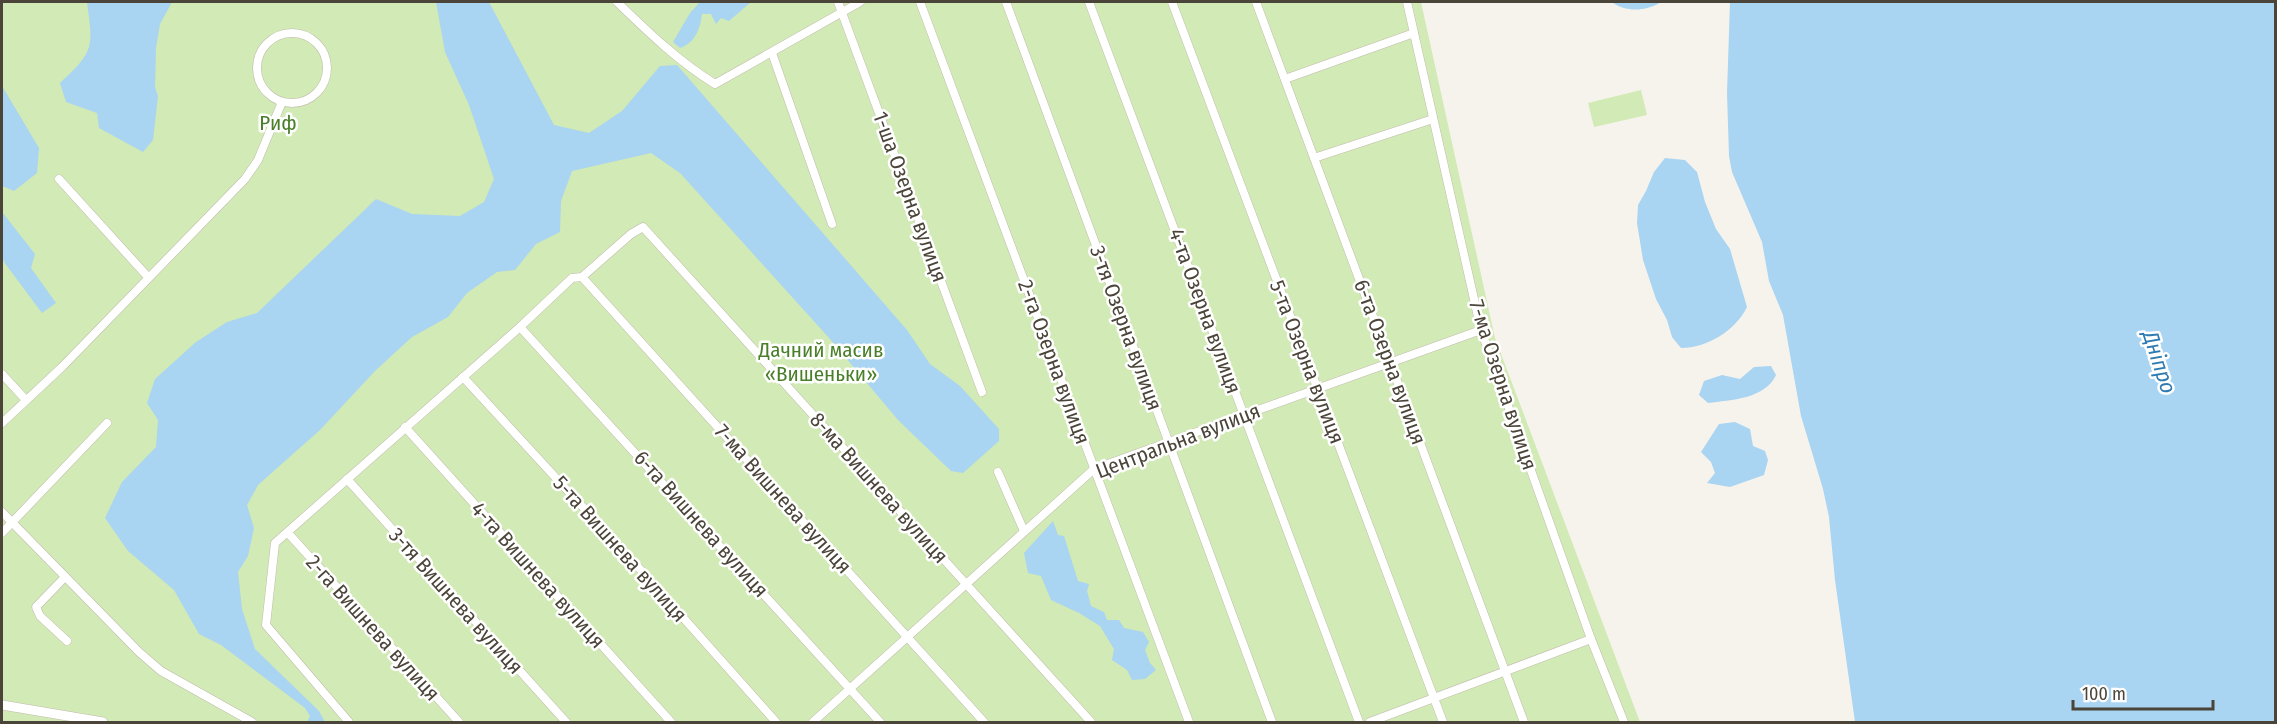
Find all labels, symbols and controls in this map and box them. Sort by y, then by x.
street label: 1-ша Озерна вулиця [867,108,953,286]
park label: Риф [259,110,297,136]
street label: 4-та Озерна вулиця [1163,225,1247,397]
street label: 3-тя Озерна вулиця [1084,242,1168,414]
street label: 2-га Озерна вулиця [1012,276,1096,448]
street label: 6-та Озерна вулиця [1348,276,1432,448]
street label: 5-та Озерна вулиця [1264,277,1350,447]
street label: 7-ма Озерна вулиця [1463,297,1543,473]
water label: Дніпро [2136,326,2182,397]
park label: Дачний масив «Вишеньки» [758,337,883,387]
street label: Центральна вулиця [1092,398,1264,484]
street label: 8-ма Вишнева вулиця [804,407,954,569]
street label: 7-ма Вишнева вулиця [709,419,857,579]
street label: 6-та Вишнева вулиця [628,445,774,603]
street label: 5-та Вишнева вулиця [547,470,693,628]
street label: 4-та Вишнева вулиця [465,496,611,654]
street label: 3-тя Вишнева вулиця [383,522,529,680]
street label: 2-га Вишнева вулиця [301,550,445,706]
scale bar [2073,673,2212,711]
text: 100 m [2082,683,2126,705]

